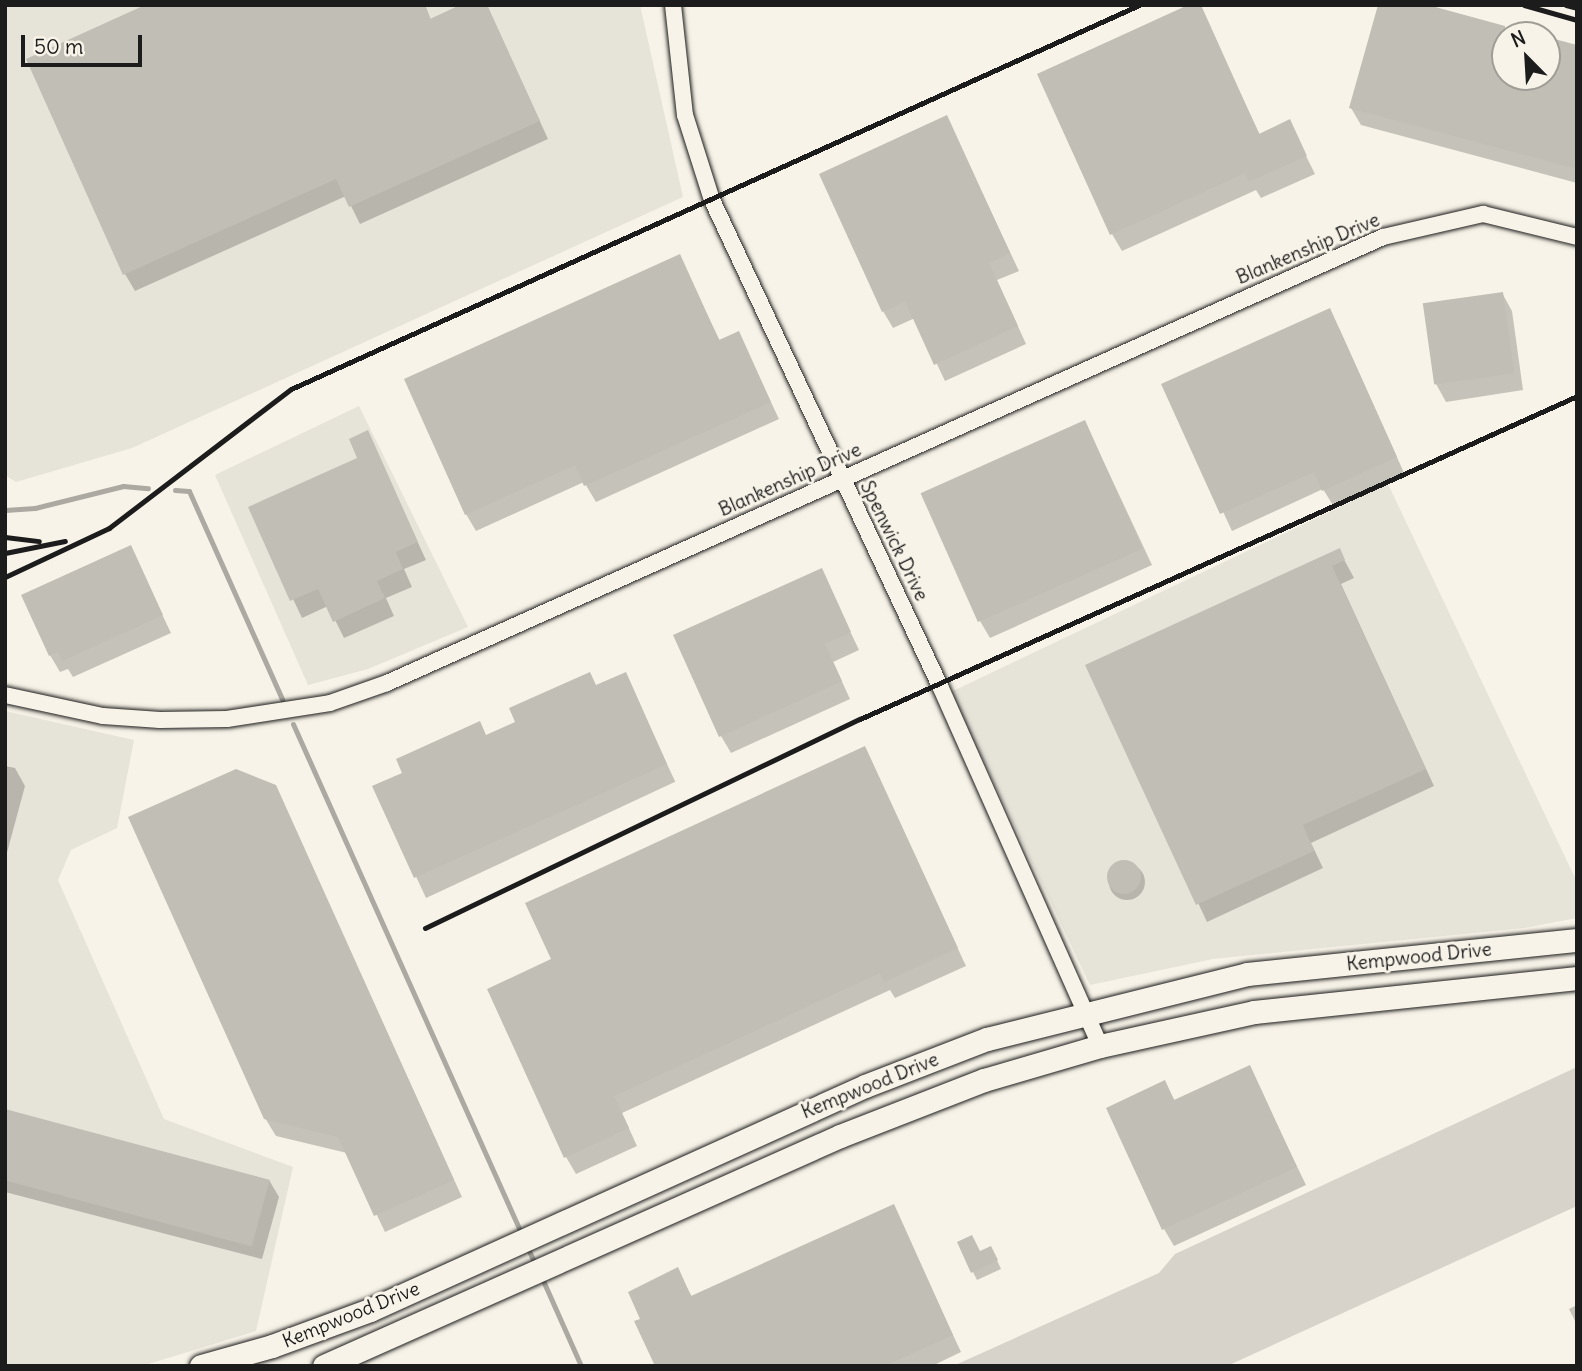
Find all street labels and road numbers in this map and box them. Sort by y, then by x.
street label: Blankenship Drive [1233,209,1383,289]
street label: Blankenship Drive [715,438,865,522]
street label: Spenwick Drive [855,477,933,605]
street label: Kempwood Drive [1345,938,1493,976]
street label: Kempwood Drive [798,1048,942,1124]
street label: Kempwood Drive [279,1277,423,1353]

